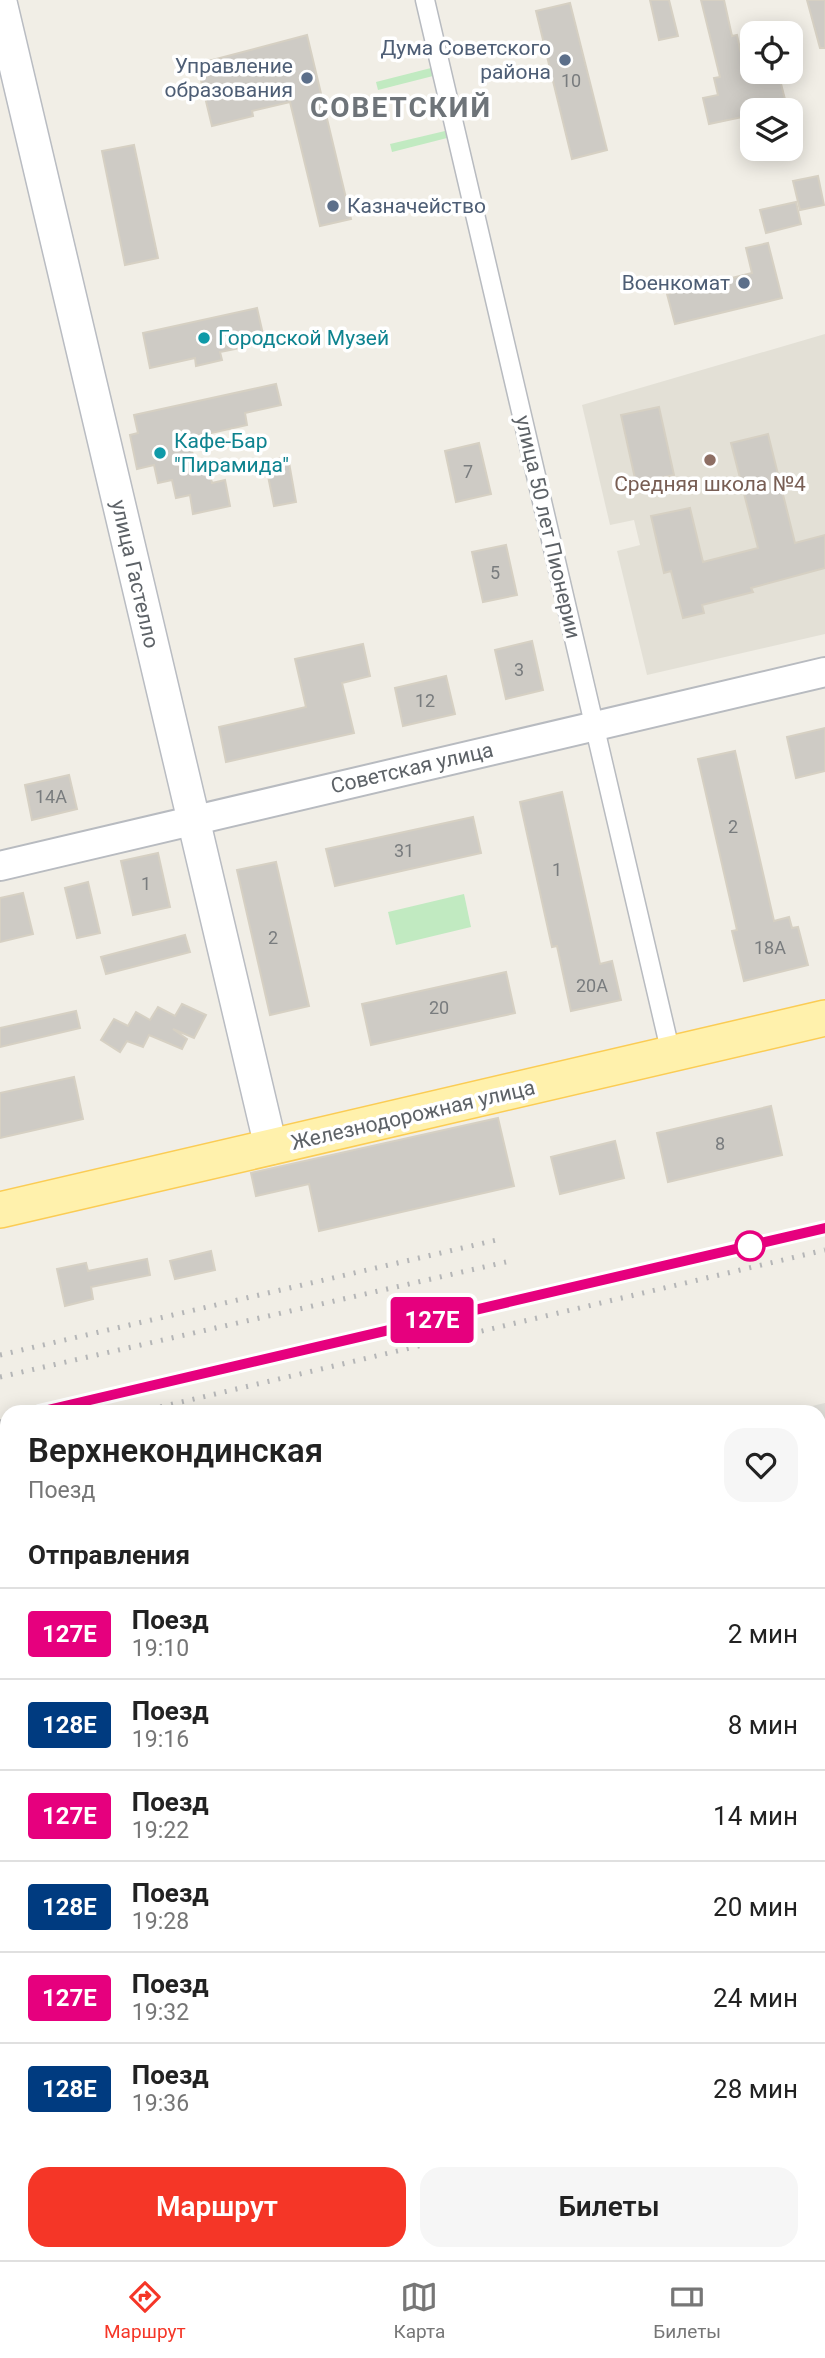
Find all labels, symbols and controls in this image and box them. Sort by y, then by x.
map controls [740,21,803,161]
button: locate [740,21,803,84]
place label: Дума Советского района [380,36,551,84]
marker: Дума Советского района [557,52,573,68]
place label: Управление образования [165,54,293,102]
marker: Управление образования [299,70,315,86]
house number: 10 [561,70,581,91]
district label: СОВЕТСКИЙ [310,91,492,124]
button: layers [740,98,803,161]
place label: Казначейство [347,194,486,218]
marker: Казначейство [325,198,341,214]
place label: Военкомат [622,271,730,295]
marker: Военкомат [736,275,752,291]
place label: Городской Музей [218,326,389,350]
marker: Городской Музей [196,330,212,346]
street label: улица 50 лет Пионерии [511,413,585,641]
place label: Кафе-Бар "Пирамида" [174,429,289,477]
marker: Кафе-Бар "Пирамида" [152,445,168,461]
marker: Средняя школа №4 [702,452,718,468]
house number: 7 [463,461,473,482]
place label: Средняя школа №4 [614,472,806,496]
street label: улица Гастелло [106,498,164,651]
house number: 5 [490,562,500,583]
house number: 3 [514,659,524,680]
house number: 12 [415,690,435,711]
street label: Советская улица [328,738,496,798]
house number: 14А [35,786,67,807]
house number: 2 [728,816,738,837]
house number: 31 [394,840,414,861]
house number: 1 [552,859,562,880]
house number: 1 [141,873,151,894]
house number: 2 [268,927,278,948]
house number: 18А [754,937,786,958]
house number: 20А [576,975,608,996]
house number: 20 [429,997,449,1018]
street label: Железнодорожная улица [289,1075,537,1155]
house number: 8 [715,1133,725,1154]
unlabelled marker [735,1231,765,1261]
line badge: 127Е [383,1297,481,1343]
text: 127Е [405,1306,459,1334]
button: heart [724,1428,798,1502]
text: Верхнекондинская [28,1431,323,1470]
text: Поезд [28,1477,95,1504]
text: Отправления [28,1540,190,1570]
text: Поезд [132,1605,209,1635]
text: 2 мин [728,1619,798,1649]
text: 127Е [42,1620,97,1648]
text: 19:10 [132,1635,189,1662]
text: Поезд [132,1696,209,1726]
text: 8 мин [728,1710,798,1740]
text: 128Е [42,1711,97,1739]
text: 19:16 [132,1726,189,1753]
text: Поезд [132,1787,209,1817]
text: 14 мин [713,1801,798,1831]
text: 127Е [42,1802,97,1830]
text: 19:22 [132,1817,189,1844]
text: Поезд [132,1878,209,1908]
text: 20 мин [713,1892,798,1922]
text: 128Е [42,1893,97,1921]
text: 19:28 [132,1908,189,1935]
text: Поезд [132,1969,209,1999]
text: 24 мин [713,1983,798,2013]
text: 127Е [42,1984,97,2012]
text: 19:32 [132,1999,189,2026]
text: Поезд [132,2060,209,2090]
text: 28 мин [713,2074,798,2104]
text: 128Е [42,2075,97,2103]
text: 19:36 [132,2090,189,2117]
button: Маршрут [28,2167,406,2247]
button: Билеты [420,2167,798,2247]
tab: Маршрут [104,2278,186,2343]
tab: Карта [394,2278,445,2343]
tab: Билеты [653,2278,721,2343]

